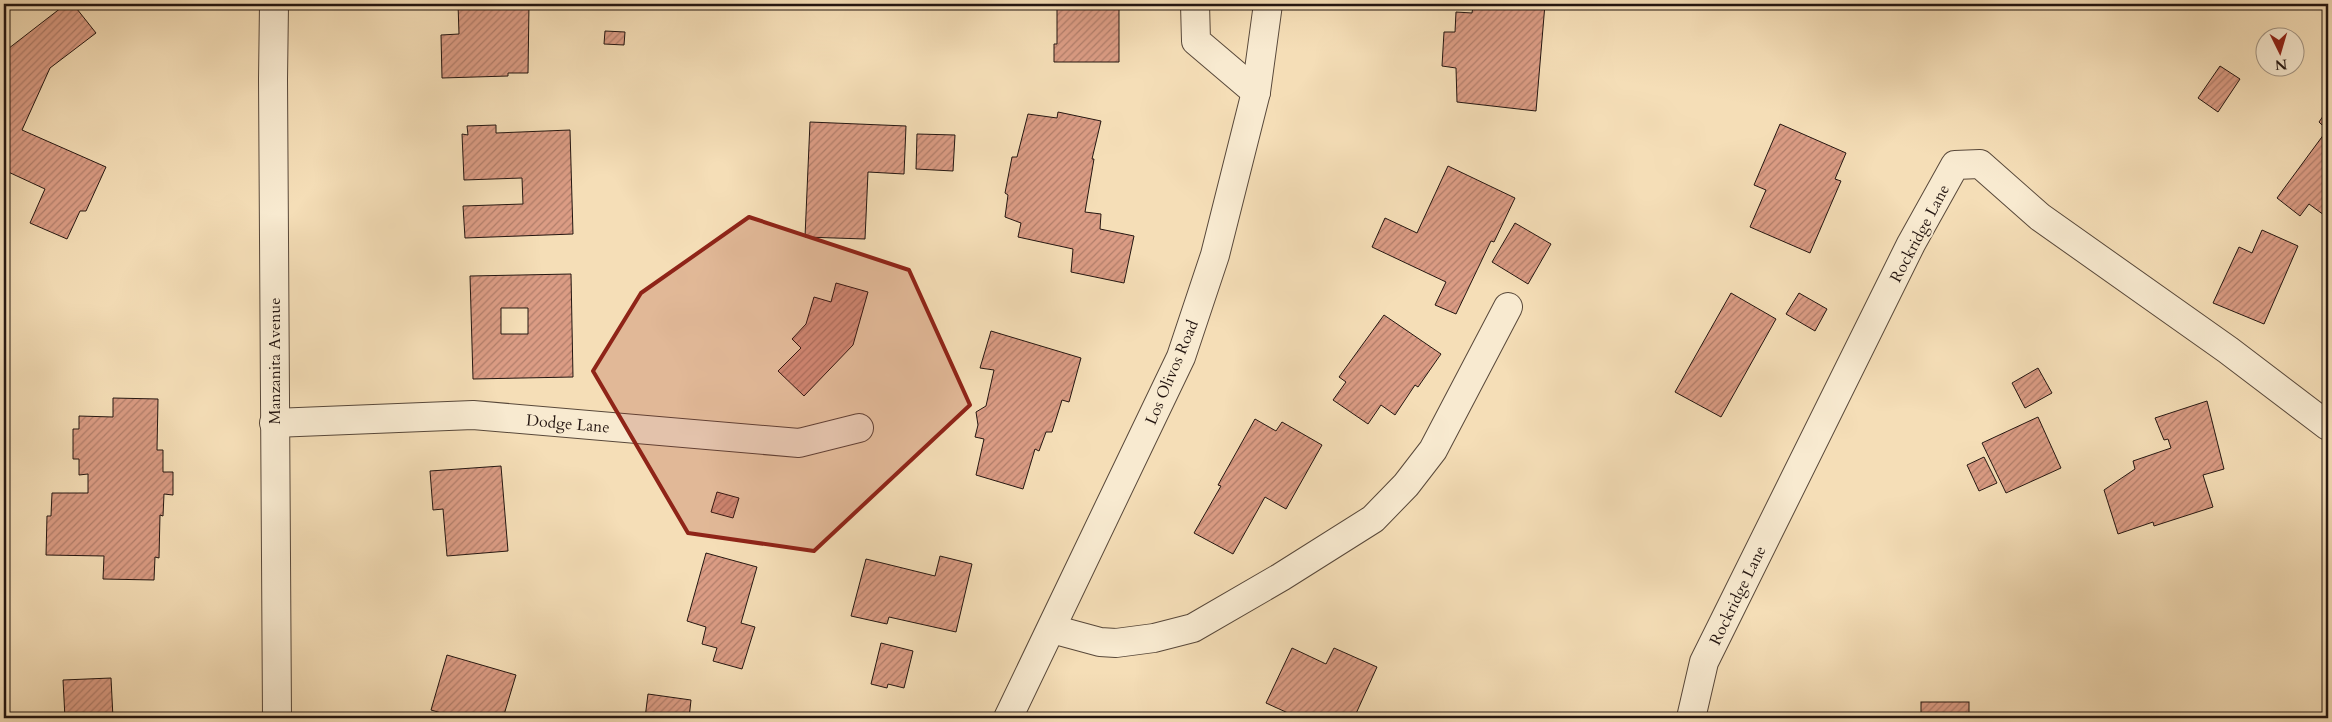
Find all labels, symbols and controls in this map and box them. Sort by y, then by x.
north arrow [2254,28,2304,78]
text: N [2274,54,2288,74]
street label: Rockridge Lane [1885,181,1955,286]
street label: Manzanita Avenue [264,298,286,424]
street label: Los Olivos Road [1140,316,1204,428]
street label: Dodge Lane [525,409,611,439]
street label: Rockridge Lane [1704,542,1771,649]

